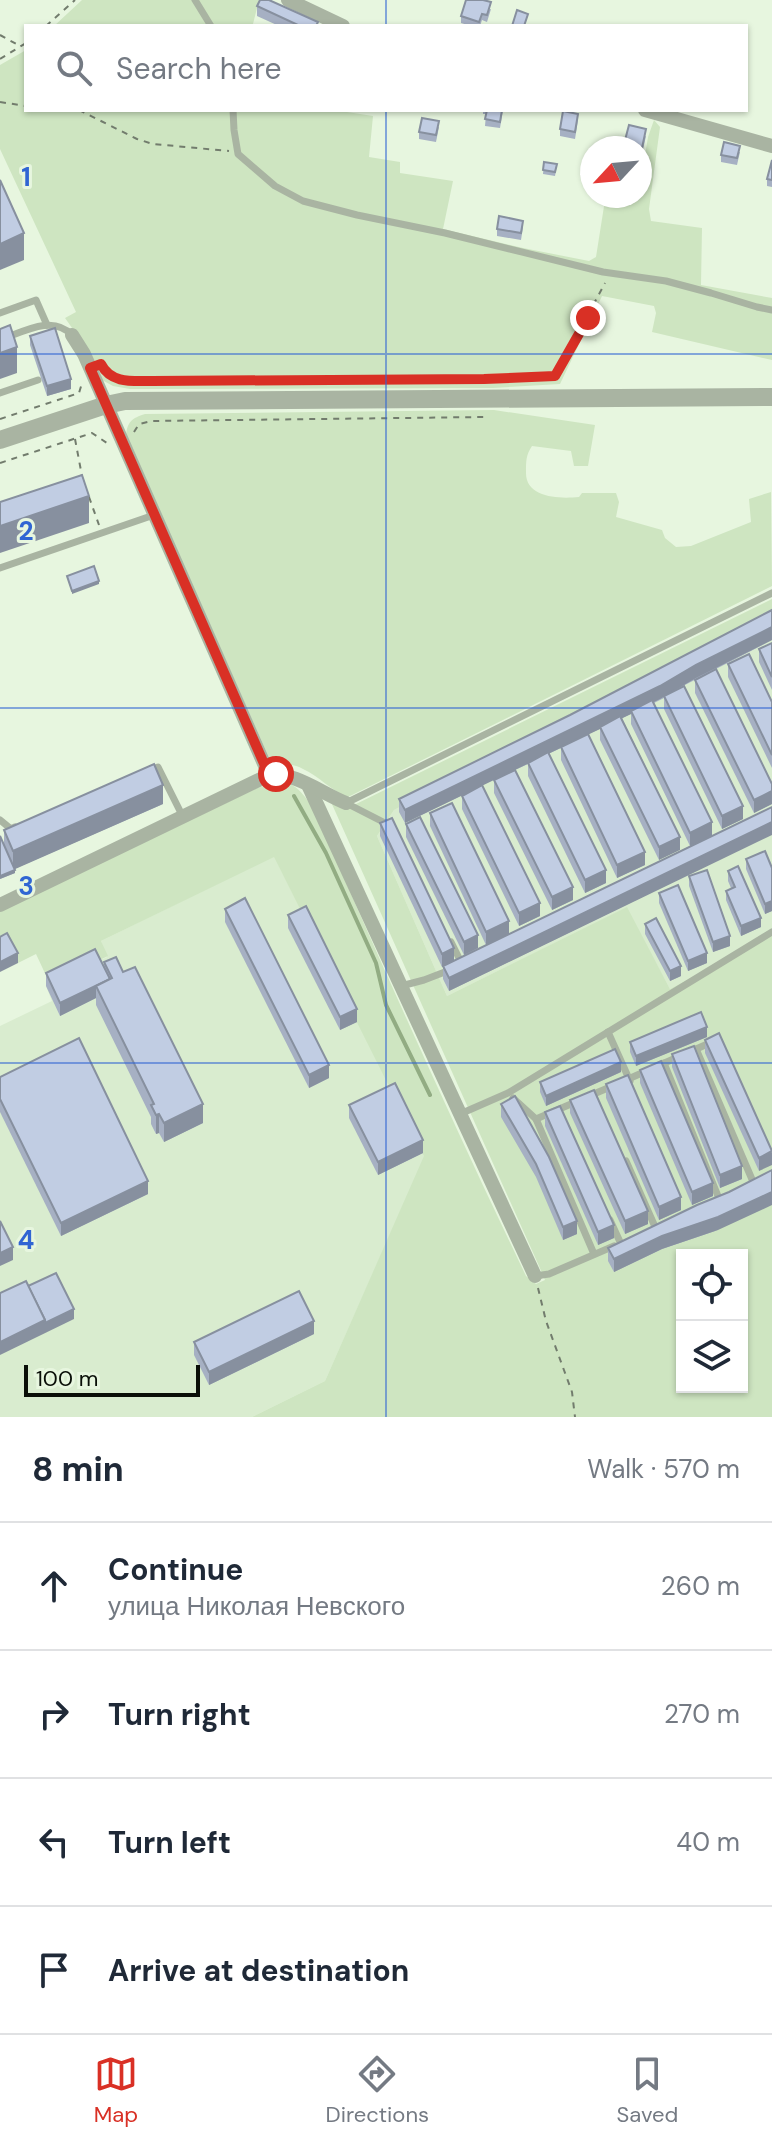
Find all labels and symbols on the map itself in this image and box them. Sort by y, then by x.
north arrow [580,136,652,208]
text: 1 [21,160,31,194]
route end [570,300,606,336]
text: 2 [18,514,34,548]
route start [258,756,294,792]
text: 3 [18,869,34,903]
text: 4 [18,1223,34,1257]
scale bar [24,1361,200,1397]

